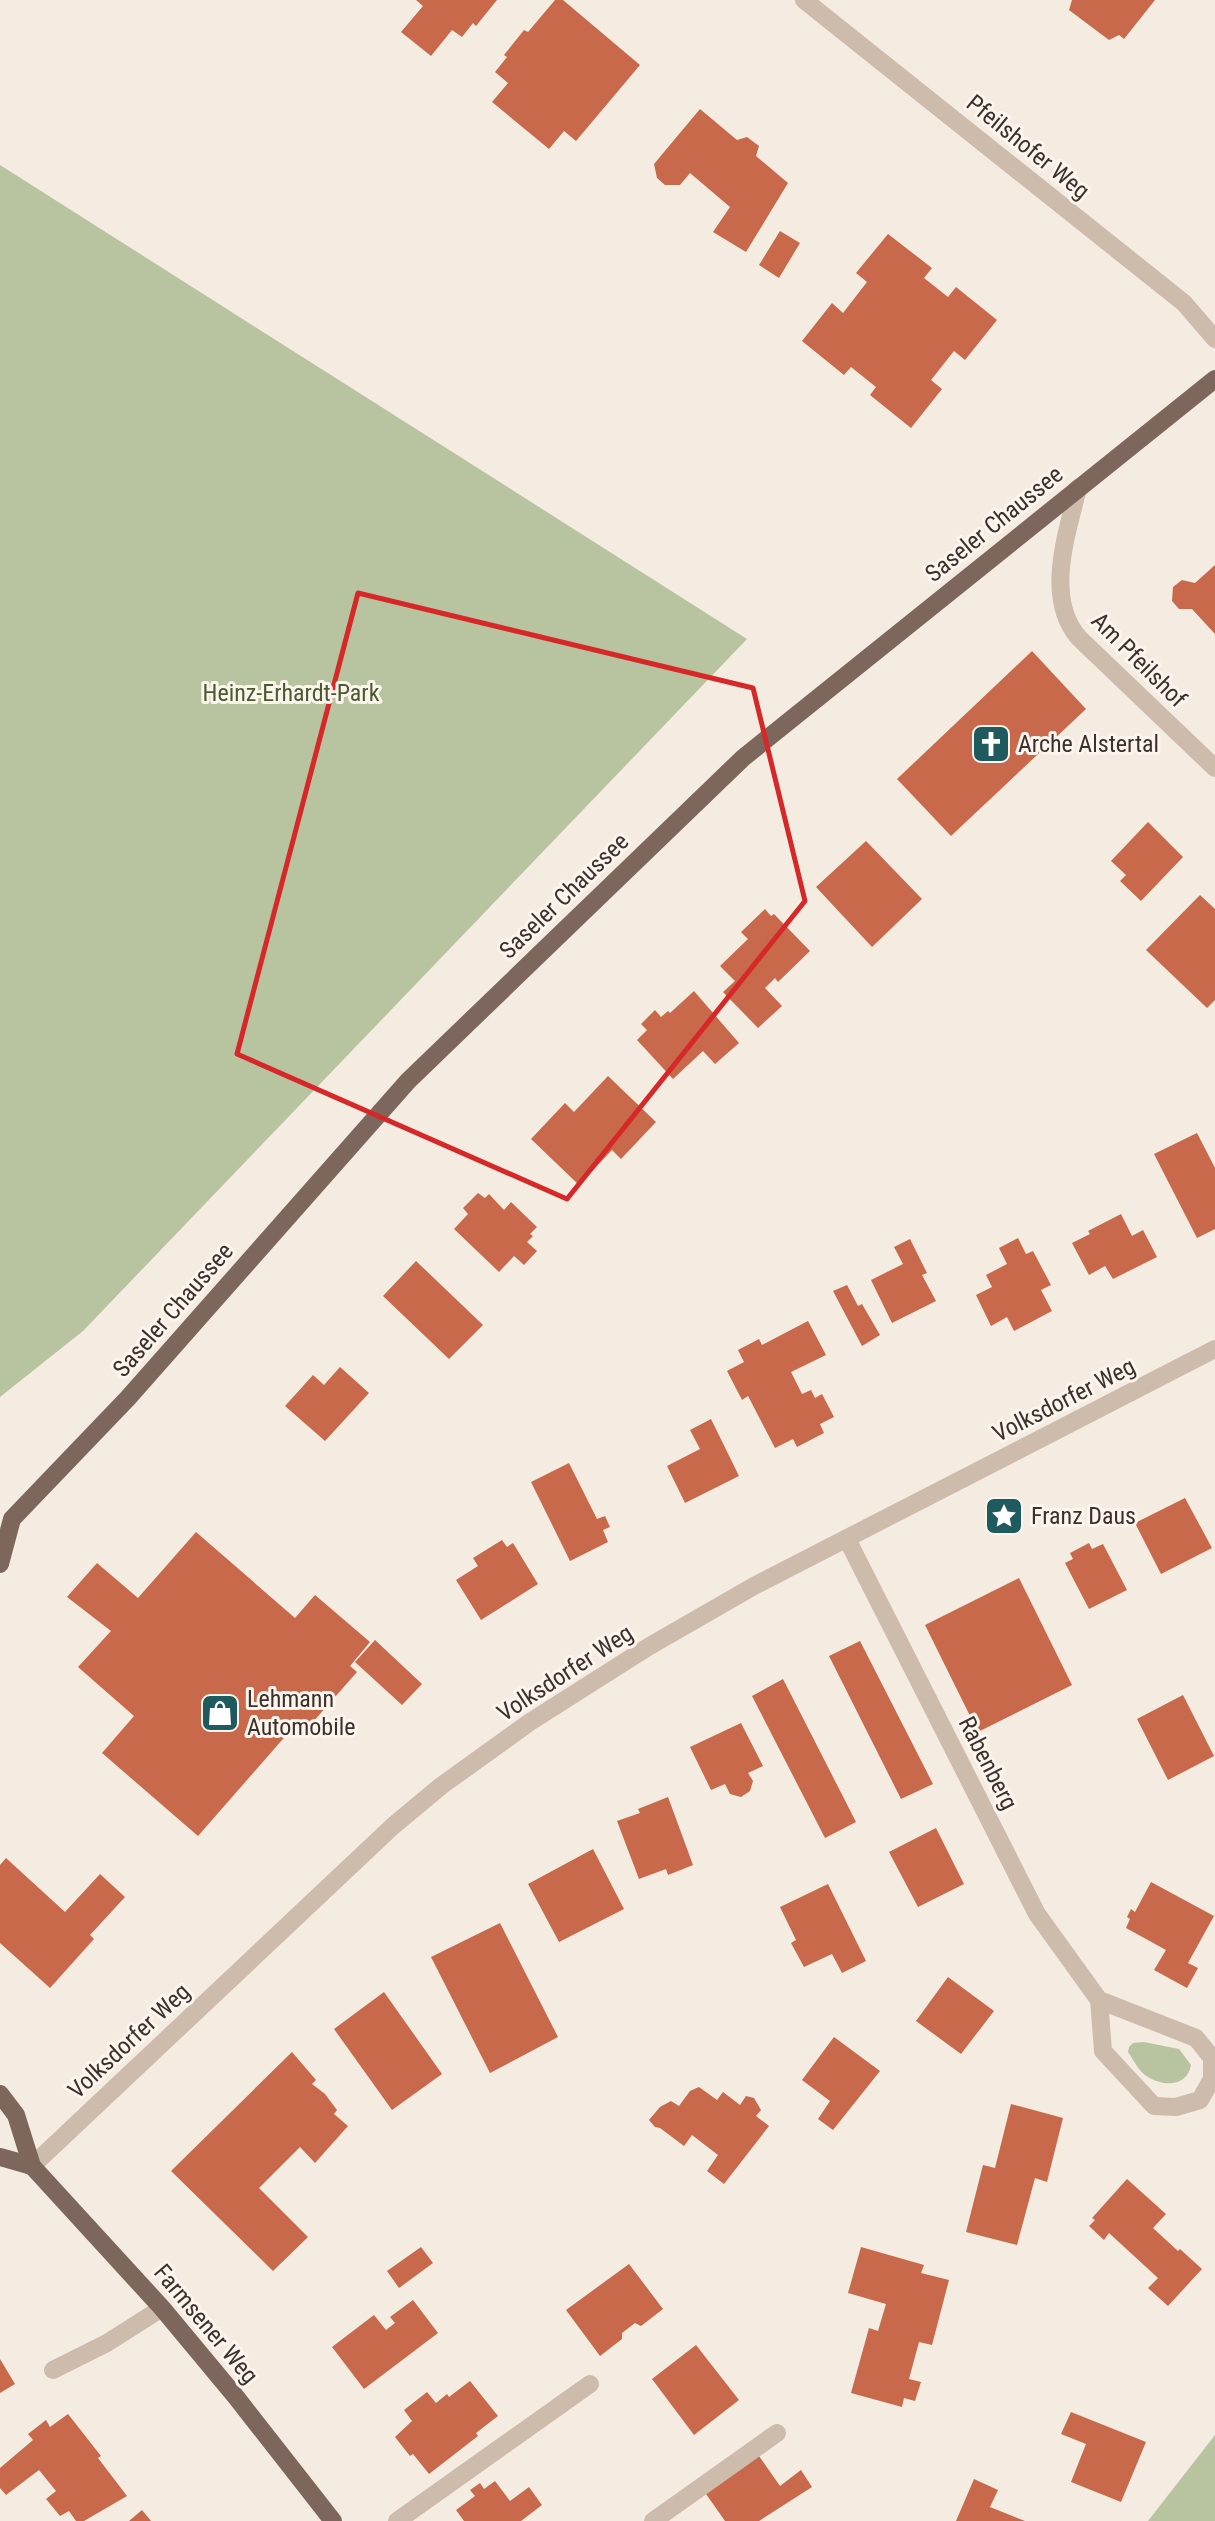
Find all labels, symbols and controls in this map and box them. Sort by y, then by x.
street label: Pfeilshofer Weg [961,89,1095,205]
street label: Saseler Chaussee [920,460,1068,588]
street label: Am Pfeilshof [1086,607,1192,713]
park label: Heinz-Erhardt-Park [203,679,380,707]
church icon: Arche Alstertal [970,723,1012,765]
place label: Arche Alstertal [1018,730,1159,758]
street label: Saseler Chaussee [494,827,634,965]
street label: Saseler Chaussee [107,1237,239,1383]
street label: Volksdorfer Weg [988,1352,1140,1448]
place icon: Franz Daus [983,1495,1025,1537]
place label: Franz Daus [1031,1502,1136,1530]
street label: Volksdorfer Weg [492,1619,638,1727]
place label: Lehmann Automobile [247,1685,355,1741]
shop icon: Lehmann Automobile [199,1692,241,1734]
street label: Rabenberg [953,1712,1023,1814]
street label: Volksdorfer Weg [62,1978,196,2104]
street label: Farmsener Weg [148,2259,264,2389]

